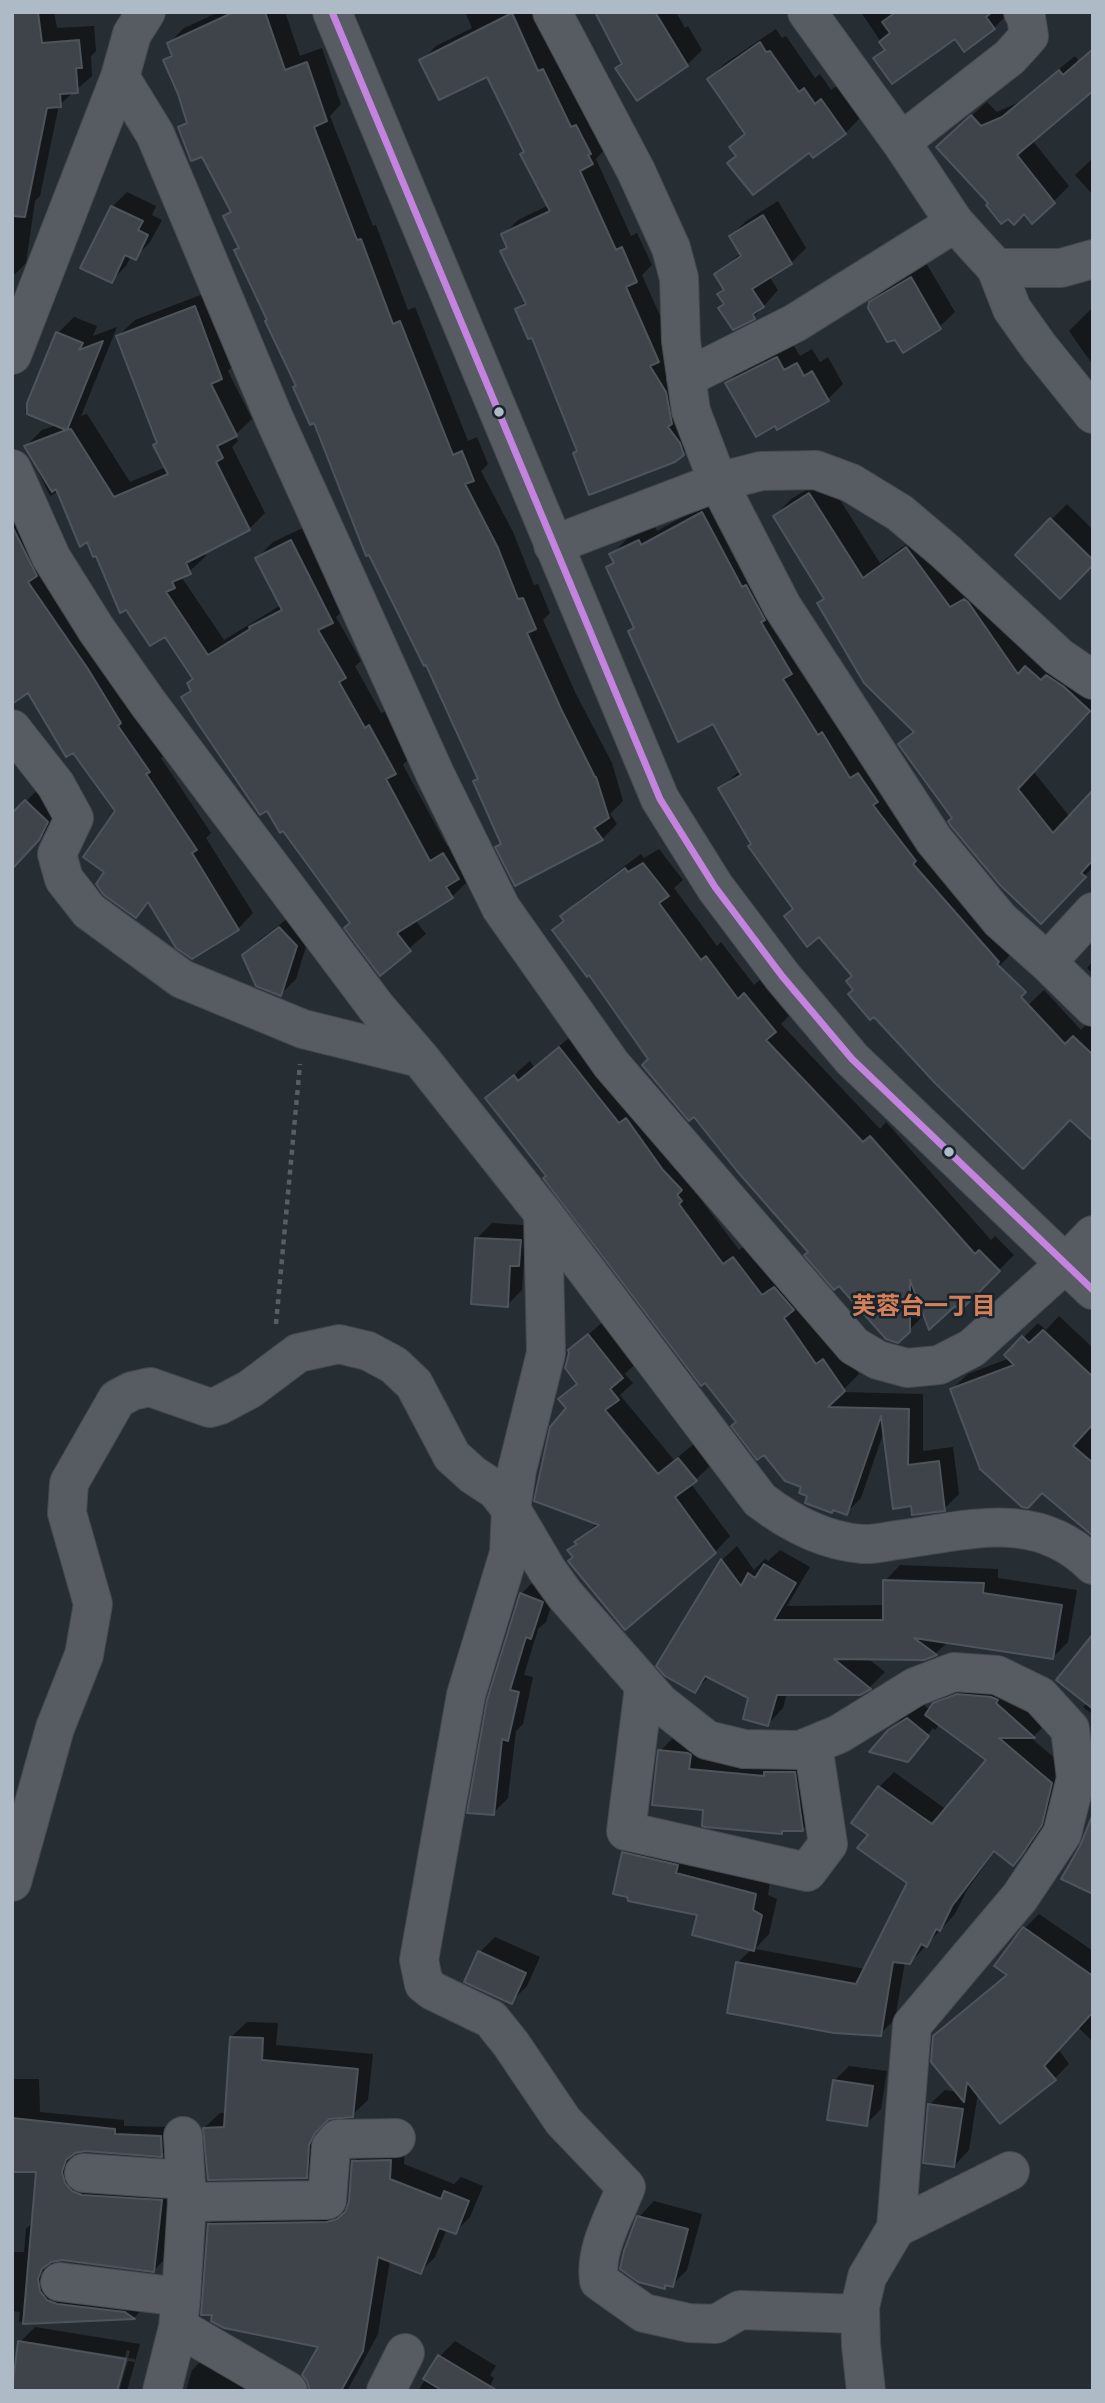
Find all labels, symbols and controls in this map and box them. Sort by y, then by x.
unlabelled marker [492,405,506,419]
unlabelled marker [942,1145,956,1159]
district label: 芙蓉台一丁目 [852,1293,996,1321]

